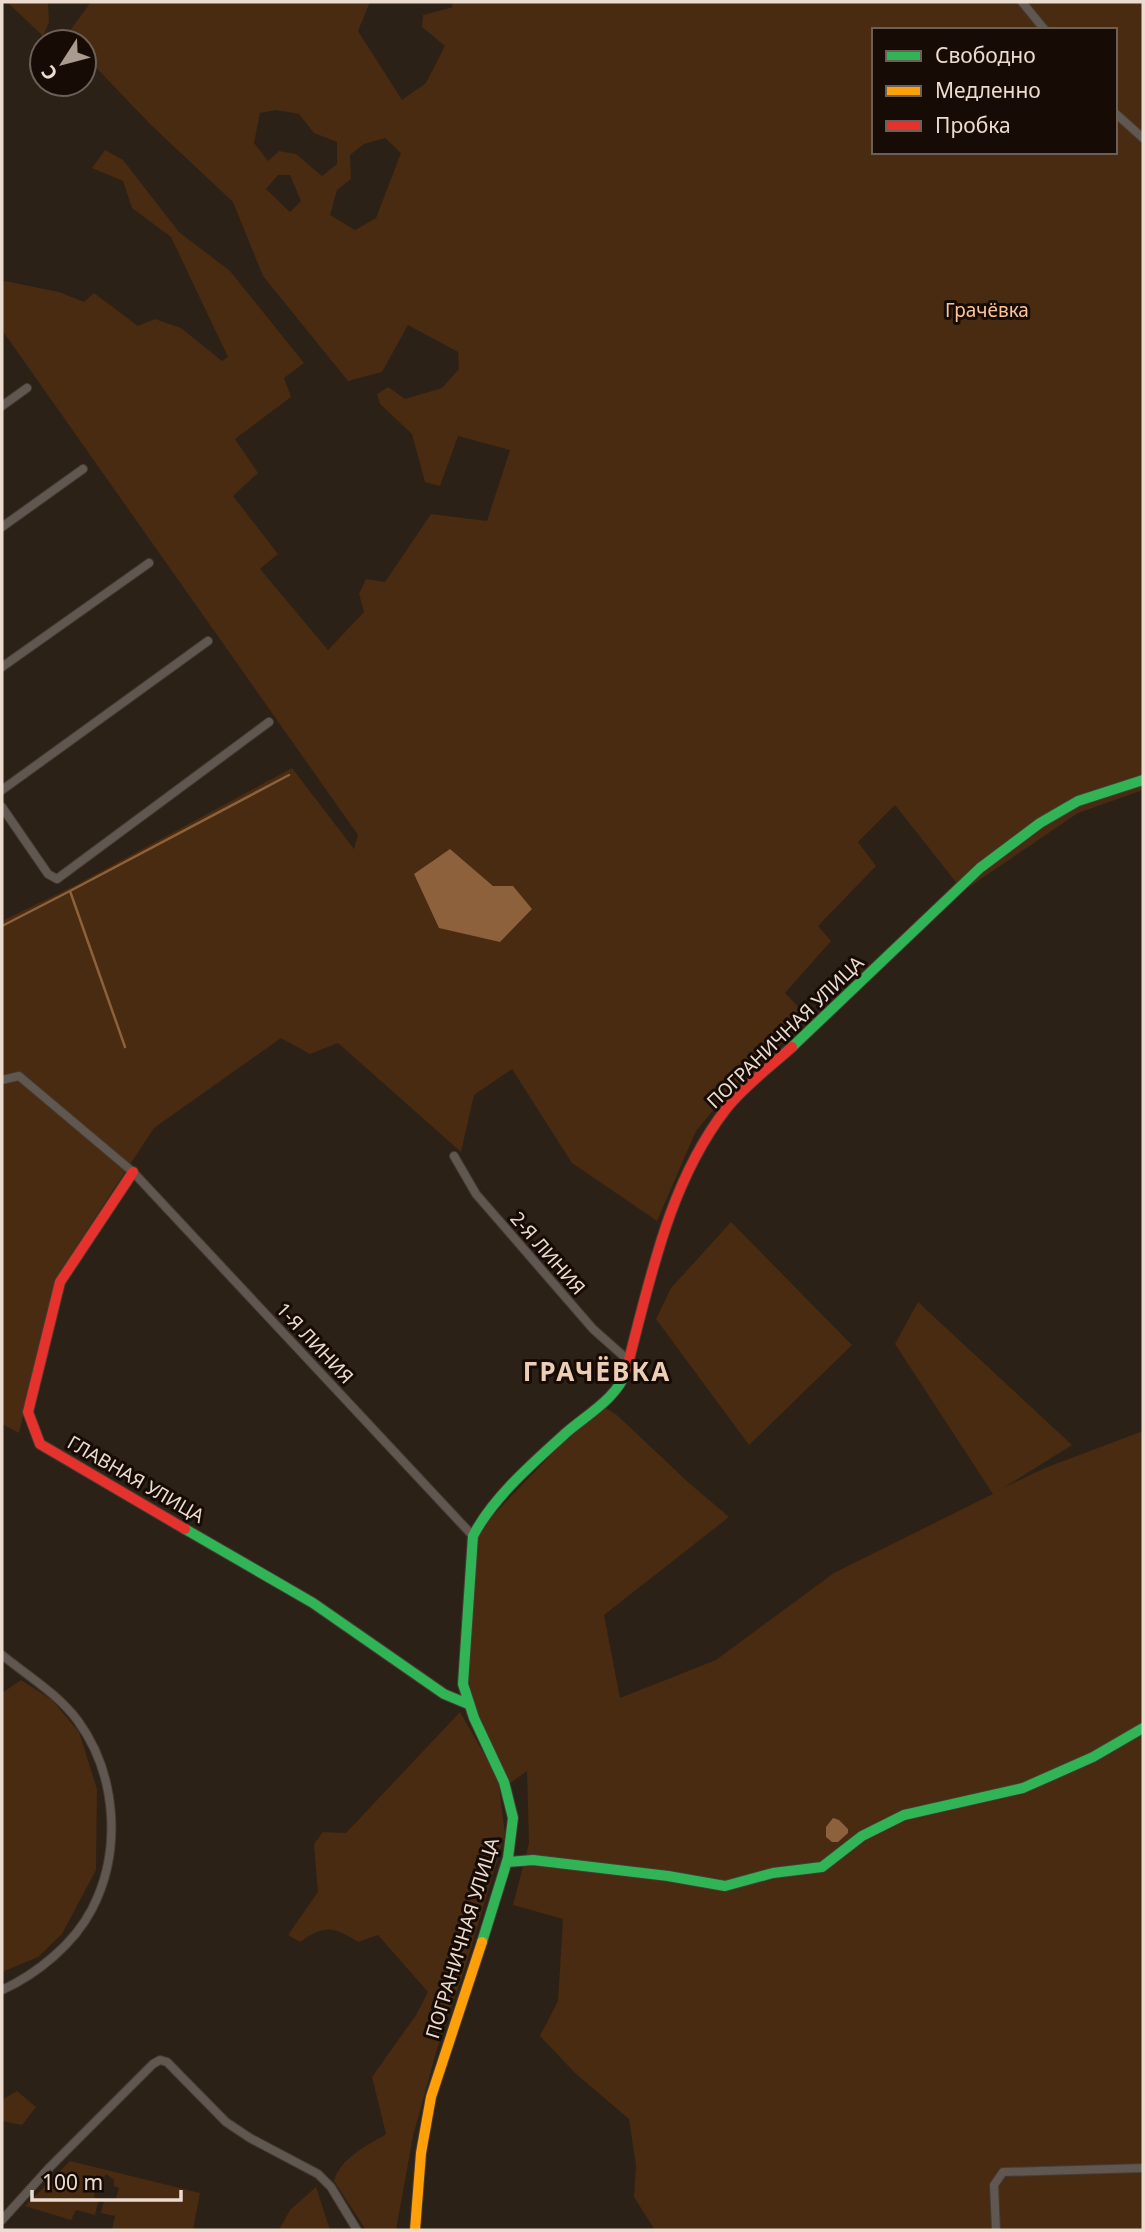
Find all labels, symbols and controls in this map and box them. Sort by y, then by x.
north arrow [28,28,98,98]
legend [872,28,1117,154]
text: Свободно [935,41,1036,69]
text: С [35,60,63,86]
text: Медленно [935,76,1041,104]
text: Пробка [935,111,1011,139]
park label: Грачёвка [945,297,1029,323]
street label: ПОГРАНИЧНАЯ УЛИЦА [701,949,870,1114]
street label: 2-Я ЛИНИЯ [505,1206,591,1300]
street label: 1-Я ЛИНИЯ [271,1297,359,1389]
district label: ГРАЧЁВКА [523,1353,671,1389]
street label: ГЛАВНАЯ УЛИЦА [63,1429,210,1529]
street label: ПОГРАНИЧНАЯ УЛИЦА [419,1833,505,2042]
scale bar [32,2158,180,2202]
text: 100 m [42,2168,103,2196]

